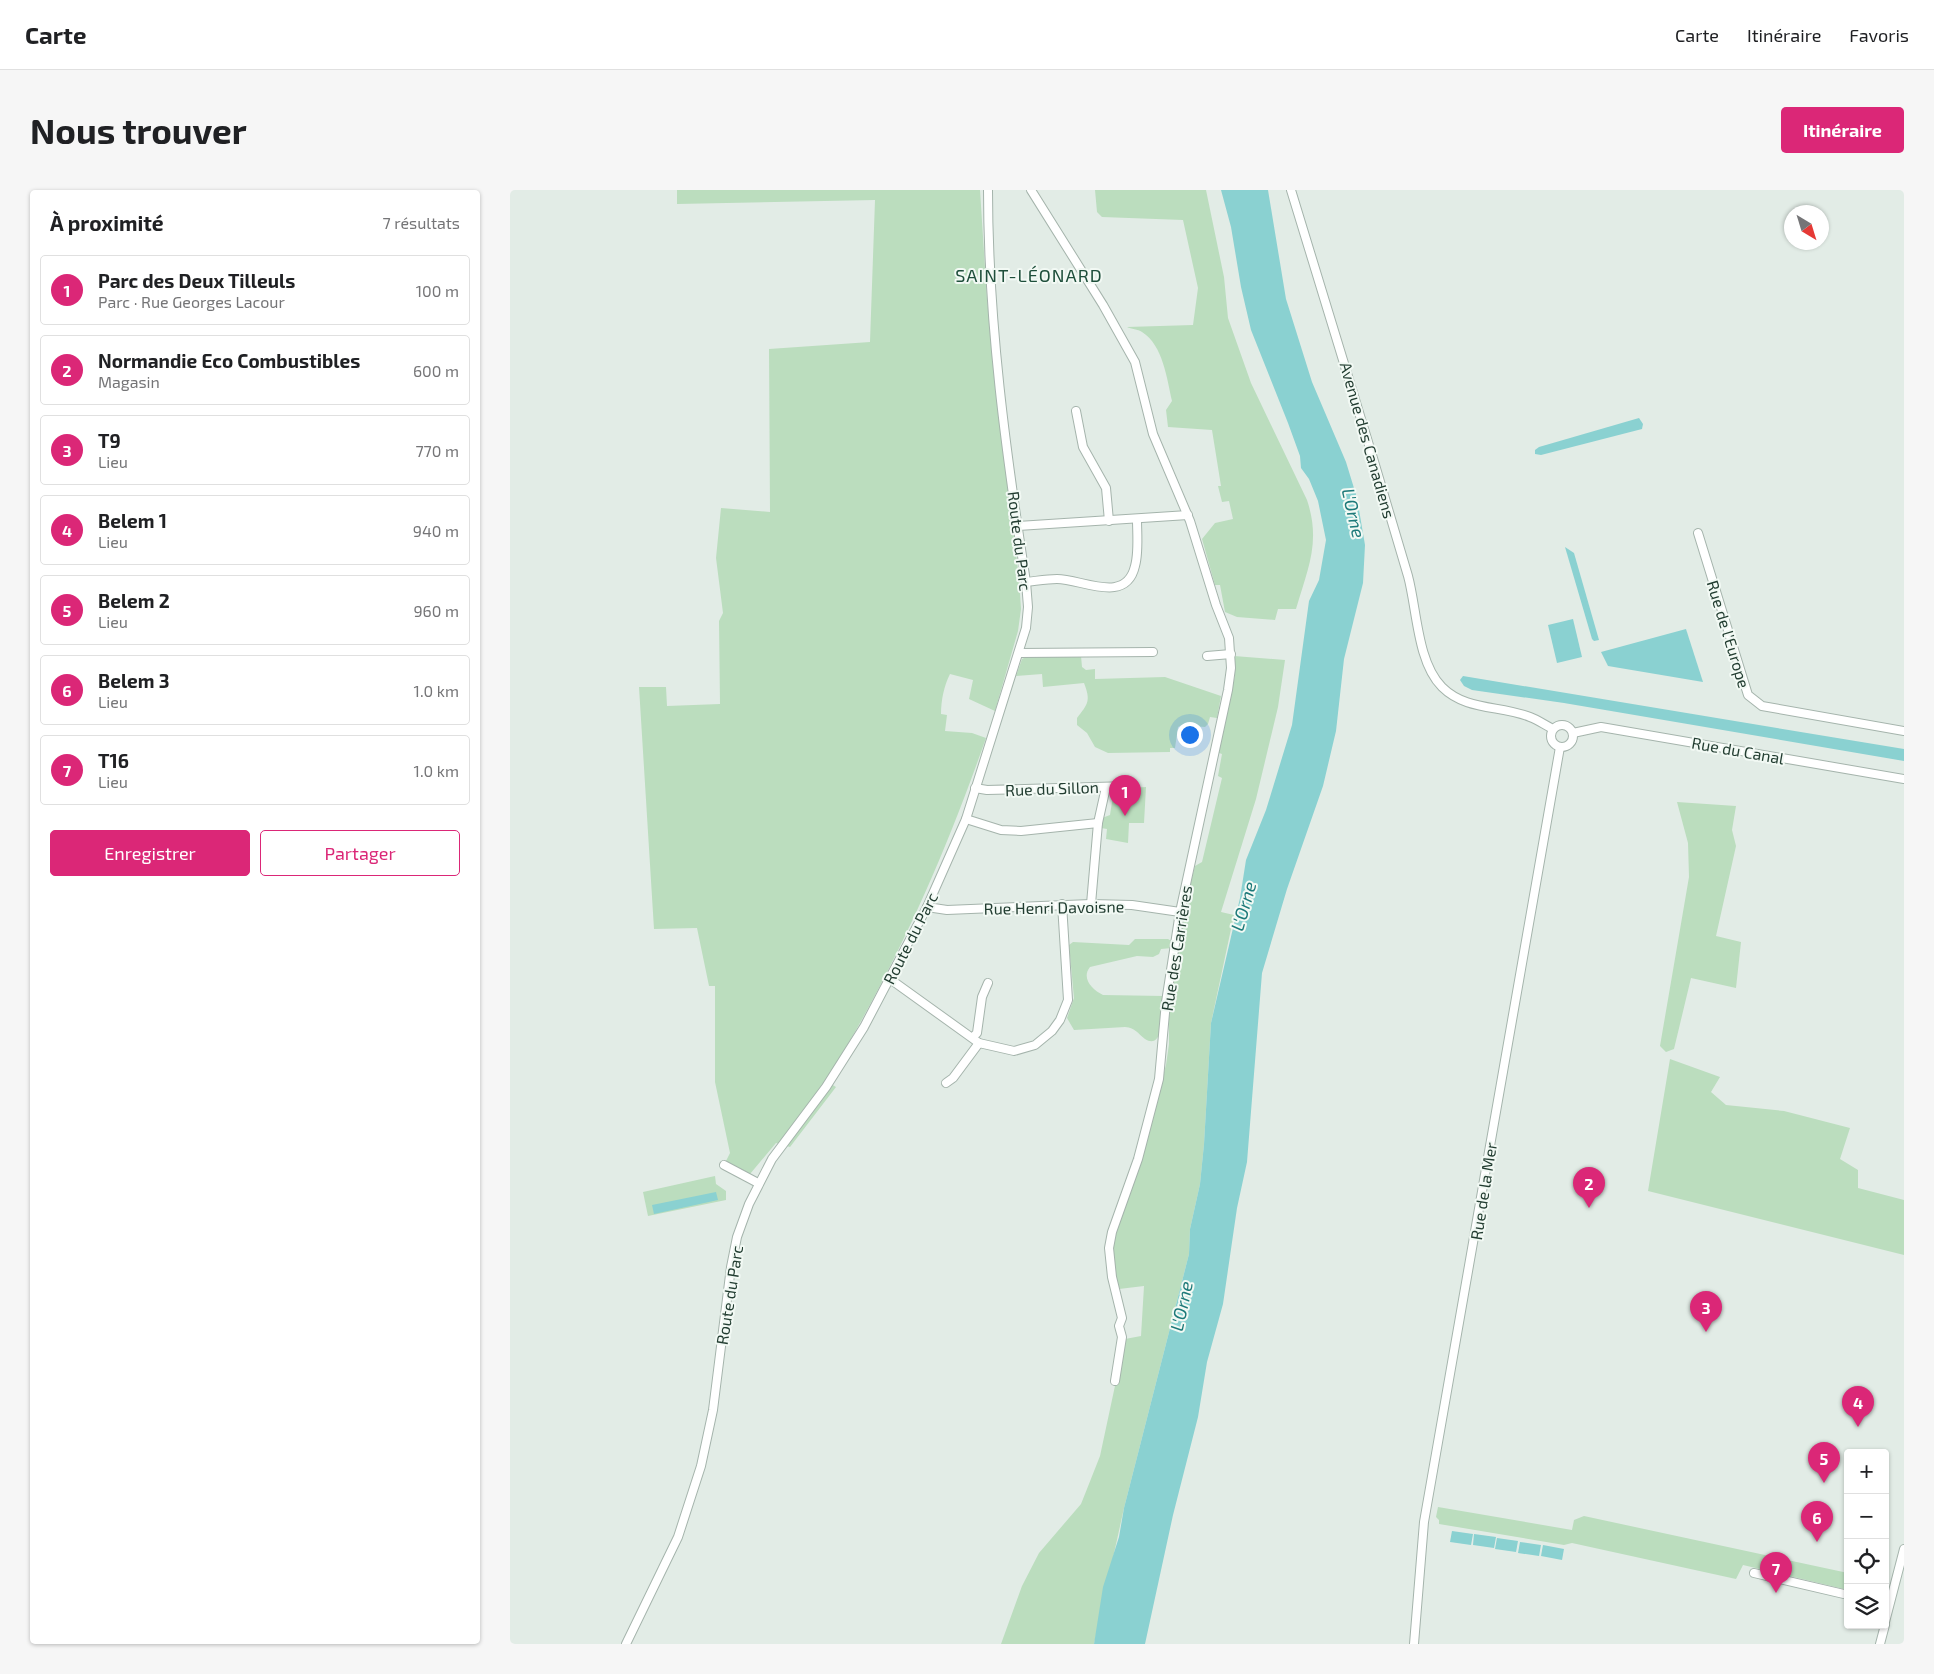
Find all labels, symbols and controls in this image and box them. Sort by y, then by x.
text: Carte [25,20,86,49]
text: Carte [1675,24,1719,46]
text: Itinéraire [1747,24,1821,46]
text: Favoris [1849,24,1909,46]
button: Itinéraire [1781,107,1904,153]
text: Nous trouver [30,109,247,151]
north arrow [1784,205,1829,250]
text: À proximité [50,210,164,235]
text: 7 résultats [382,213,460,232]
district label: SAINT-LÉONARD [955,264,1103,286]
text: Parc des Deux Tilleuls [98,269,295,292]
text: 1 [64,281,70,300]
text: 100 m [416,281,459,300]
text: Parc · Rue Georges Lacour [98,292,285,311]
text: Normandie Eco Combustibles [98,349,360,372]
street label: Avenue des Canadiens [1337,360,1399,520]
text: 2 [62,361,72,380]
text: 600 m [413,361,459,380]
text: Magasin [98,372,160,391]
text: T9 [98,429,121,452]
text: 3 [62,441,72,460]
text: 770 m [415,441,459,460]
text: Lieu [98,452,128,471]
water label: L'Orne [1338,486,1370,540]
street label: Route du Parc [1004,490,1036,592]
text: Belem 1 [98,509,167,532]
text: 4 [62,521,72,540]
text: 940 m [413,521,459,540]
text: Lieu [98,532,128,551]
street label: Rue de l'Europe [1704,578,1754,690]
text: Belem 2 [98,589,170,612]
text: 5 [63,601,71,620]
text: 960 m [413,601,459,620]
text: Lieu [98,612,128,631]
text: Belem 3 [98,669,169,692]
text: 6 [62,681,72,700]
text: 1.0 km [414,681,459,700]
text: Lieu [98,692,128,711]
your location [1177,722,1203,748]
street label: Rue du Canal [1690,733,1786,768]
text: T16 [98,749,129,772]
text: 7 [63,761,71,780]
text: 1.0 km [414,761,459,780]
text: Lieu [98,772,128,791]
pin: 1 [1109,775,1141,816]
street label: Rue du Sillon [1005,777,1099,799]
button: Enregistrer [50,830,250,876]
button: Partager [260,830,460,876]
water label: L'Orne [1225,878,1261,933]
street label: Rue des Carrières [1157,884,1195,1012]
street label: Route du Parc [879,889,941,987]
street label: Rue Henri Davoisne [984,896,1124,918]
street label: Rue de la Mer [1466,1140,1500,1241]
pin: 2 [1573,1167,1605,1208]
street label: Route du Parc [712,1244,746,1346]
water label: L'Orne [1165,1279,1197,1333]
pin: 3 [1690,1291,1722,1332]
pin: 4 [1842,1386,1874,1427]
pin: 5 [1808,1442,1840,1483]
map controls [1844,1449,1889,1629]
button: + [1844,1449,1889,1494]
button: − [1844,1494,1889,1539]
pin: 6 [1801,1501,1833,1542]
button: locate [1844,1539,1889,1584]
pin: 7 [1760,1552,1792,1593]
button: layers [1844,1584,1889,1629]

